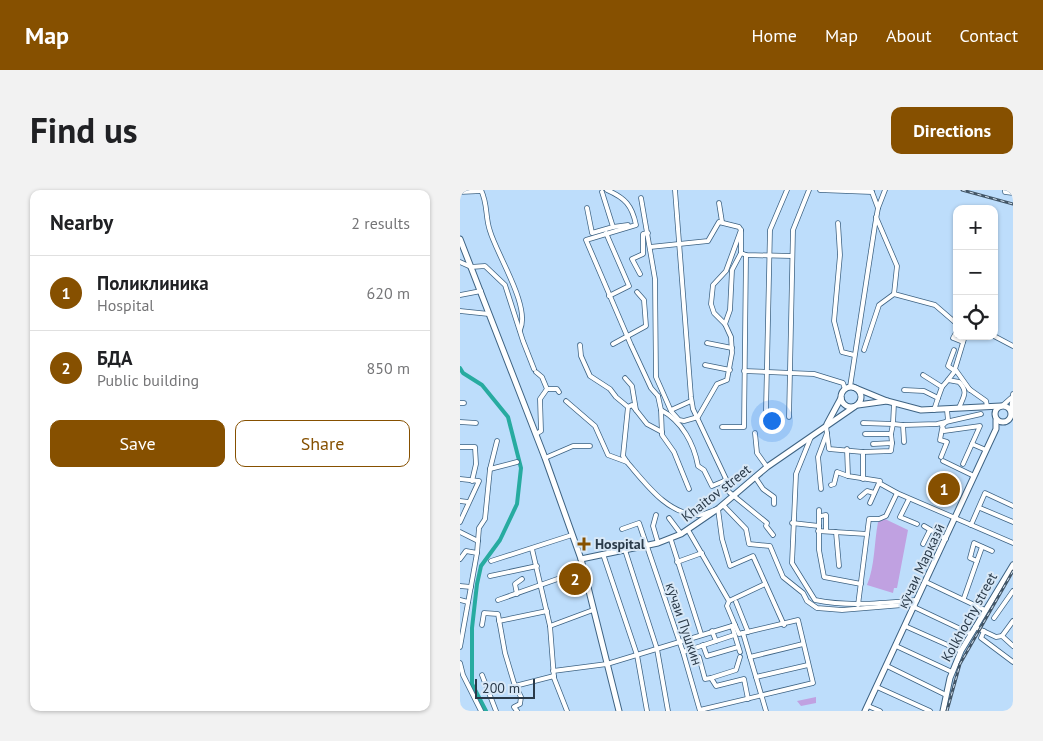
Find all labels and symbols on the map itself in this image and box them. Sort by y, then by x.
your location [759,408,785,434]
street label: Khaitov street [678,460,754,526]
pin: 1 [928,470,960,508]
street label: кӯчаи Марказӣ [894,521,948,611]
place label: Hospital [595,535,646,553]
marker: Hospital [577,537,591,551]
pin: 2 [559,560,591,598]
street label: Kolkhochy street [937,569,1001,665]
street label: кӯчаи Пушкин [661,580,707,668]
scale bar [475,676,535,699]

